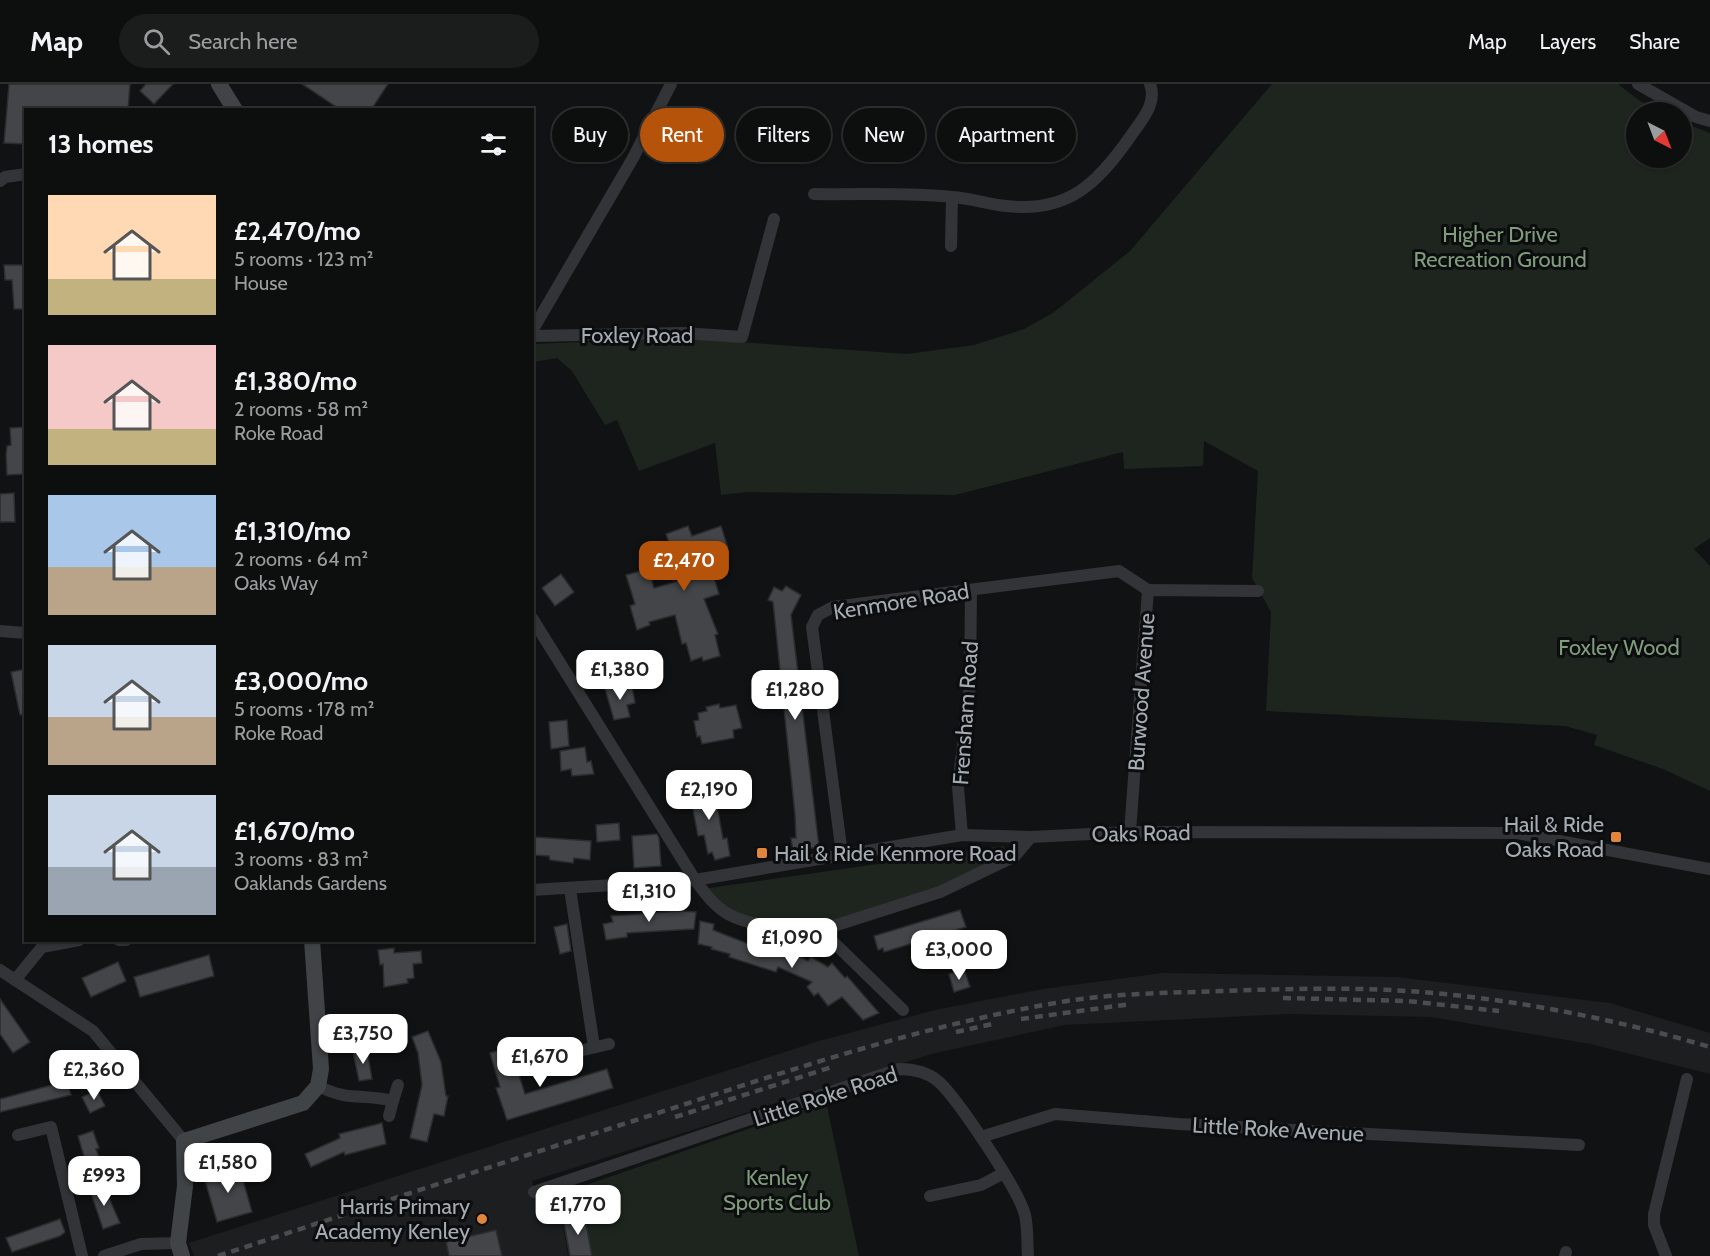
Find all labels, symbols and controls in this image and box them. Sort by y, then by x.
search box [119,14,539,68]
text: Map [30,24,83,58]
icon: search [140,25,173,58]
text: Search here [188,28,297,55]
text: Map [1468,29,1507,54]
text: Layers [1540,29,1596,54]
text: Share [1629,29,1680,54]
north arrow [1626,102,1692,168]
map controls [1626,102,1692,168]
chip: Buy [552,108,628,162]
chip: Rent [640,108,724,162]
chip: Filters [736,108,831,162]
chip: New [843,108,925,162]
chip: Apartment [937,108,1076,162]
text: 13 homes [48,128,154,160]
icon: filters [477,128,510,161]
text: £2,470/mo [234,215,361,247]
icon: home [96,219,168,291]
park label: Higher Drive Recreation Ground [1413,221,1587,273]
text: 5 rooms · 123 m² [234,247,373,271]
text: House [234,271,288,295]
street label: Foxley Road [581,322,693,349]
text: £1,380/mo [234,365,357,397]
icon: home [96,369,168,441]
text: 2 rooms · 58 m² [234,397,368,421]
text: Roke Road [234,421,323,445]
text: £1,310/mo [234,515,351,547]
icon: home [96,519,168,591]
pin: £2,470 [635,541,733,592]
text: 2 rooms · 64 m² [234,547,368,571]
text: £2,470 [653,548,715,572]
text: Oaks Way [234,571,318,595]
street label: Kenmore Road [831,577,971,626]
street label: Burwood Avenue [1123,612,1160,772]
park label: Foxley Wood [1558,634,1680,661]
street label: Frensham Road [947,640,984,786]
pin: £1,380 [571,650,669,701]
text: £1,380 [590,657,650,681]
text: £3,000/mo [234,665,368,697]
icon: home [96,669,168,741]
pin: £1,280 [746,670,844,721]
text: £1,280 [765,677,825,701]
text: 5 rooms · 178 m² [234,697,374,721]
text: Roke Road [234,721,323,745]
pin: £2,190 [660,770,758,821]
text: £2,190 [680,777,738,801]
place label: Hail & Ride Oaks Road [1504,811,1604,863]
text: £1,670/mo [234,815,355,847]
icon: home [96,819,168,891]
street label: Oaks Road [1091,819,1191,848]
marker: Hail & Ride Oaks Road [1609,830,1623,844]
place label: Hail & Ride Kenmore Road [774,840,1017,867]
marker: Hail & Ride Kenmore Road [755,846,769,860]
text: 3 rooms · 83 m² [234,847,369,871]
text: Oaklands Gardens [234,871,387,895]
pin: £1,310 [600,872,698,923]
text: £1,310 [622,879,676,903]
pin: £1,090 [743,918,841,969]
text: £1,090 [761,925,823,949]
pin: £3,000 [910,930,1008,981]
text: £3,000 [925,937,993,961]
pin: £3,750 [314,1014,412,1065]
text: £3,750 [333,1021,393,1045]
pin: £1,670 [491,1037,589,1088]
text: £1,670 [511,1044,569,1068]
pin: £2,360 [45,1050,143,1101]
text: £2,360 [63,1057,125,1081]
street label: Little Roke Road [750,1060,901,1133]
street label: Little Roke Avenue [1191,1112,1365,1147]
pin: £1,580 [179,1143,277,1194]
text: £1,580 [198,1150,258,1174]
pin: £993 [68,1156,140,1207]
text: £993 [82,1163,126,1187]
park label: Kenley Sports Club [723,1164,831,1216]
pin: £1,770 [529,1185,627,1236]
text: £1,770 [550,1192,606,1216]
place label: Harris Primary Academy Kenley [315,1193,470,1245]
marker: Harris Primary Academy Kenley [475,1212,489,1226]

